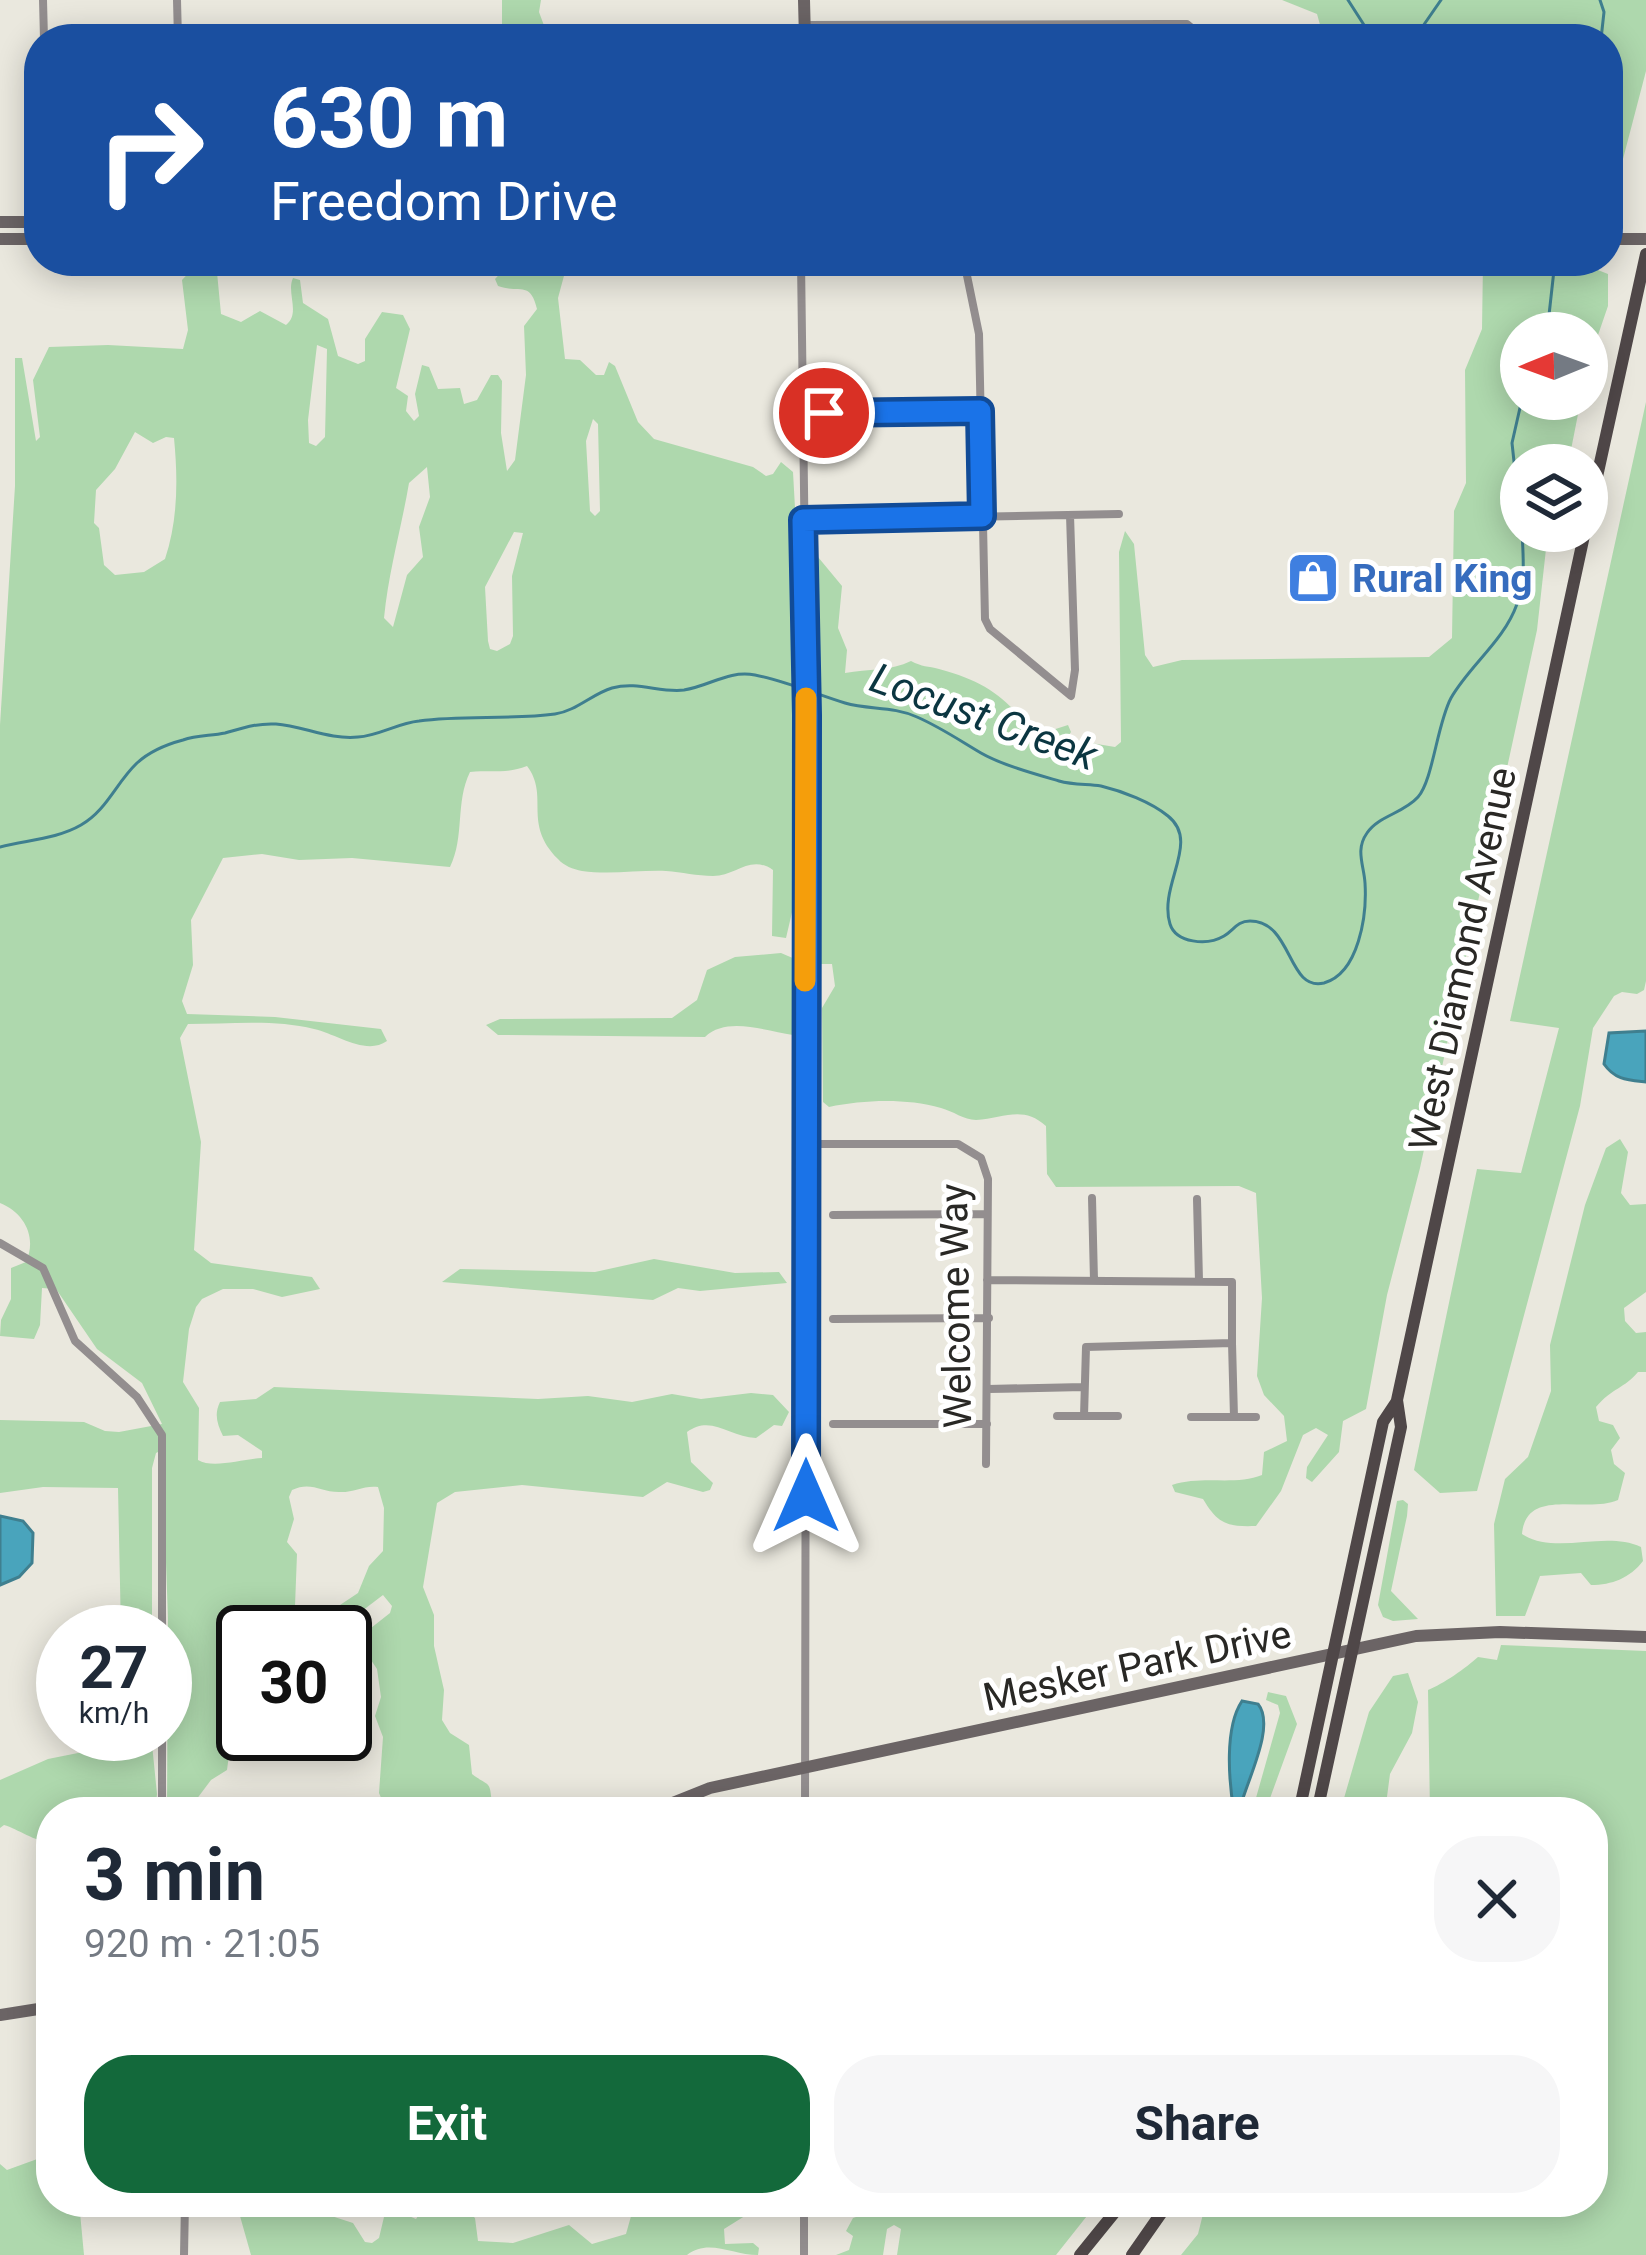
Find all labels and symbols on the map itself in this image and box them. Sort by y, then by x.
north arrow [1500,312,1608,420]
pin [773,362,875,464]
shop icon: Rural King [1285,550,1341,606]
place label: Rural King [1352,556,1533,602]
water label: Locust Creek [864,653,1105,781]
street label: West Diamond Avenue [1400,763,1526,1155]
street label: Welcome Way [931,1183,981,1429]
position arrow [743,1433,869,1559]
speed limit sign: 30 [216,1605,372,1761]
street label: Mesker Park Drive [979,1611,1295,1721]

